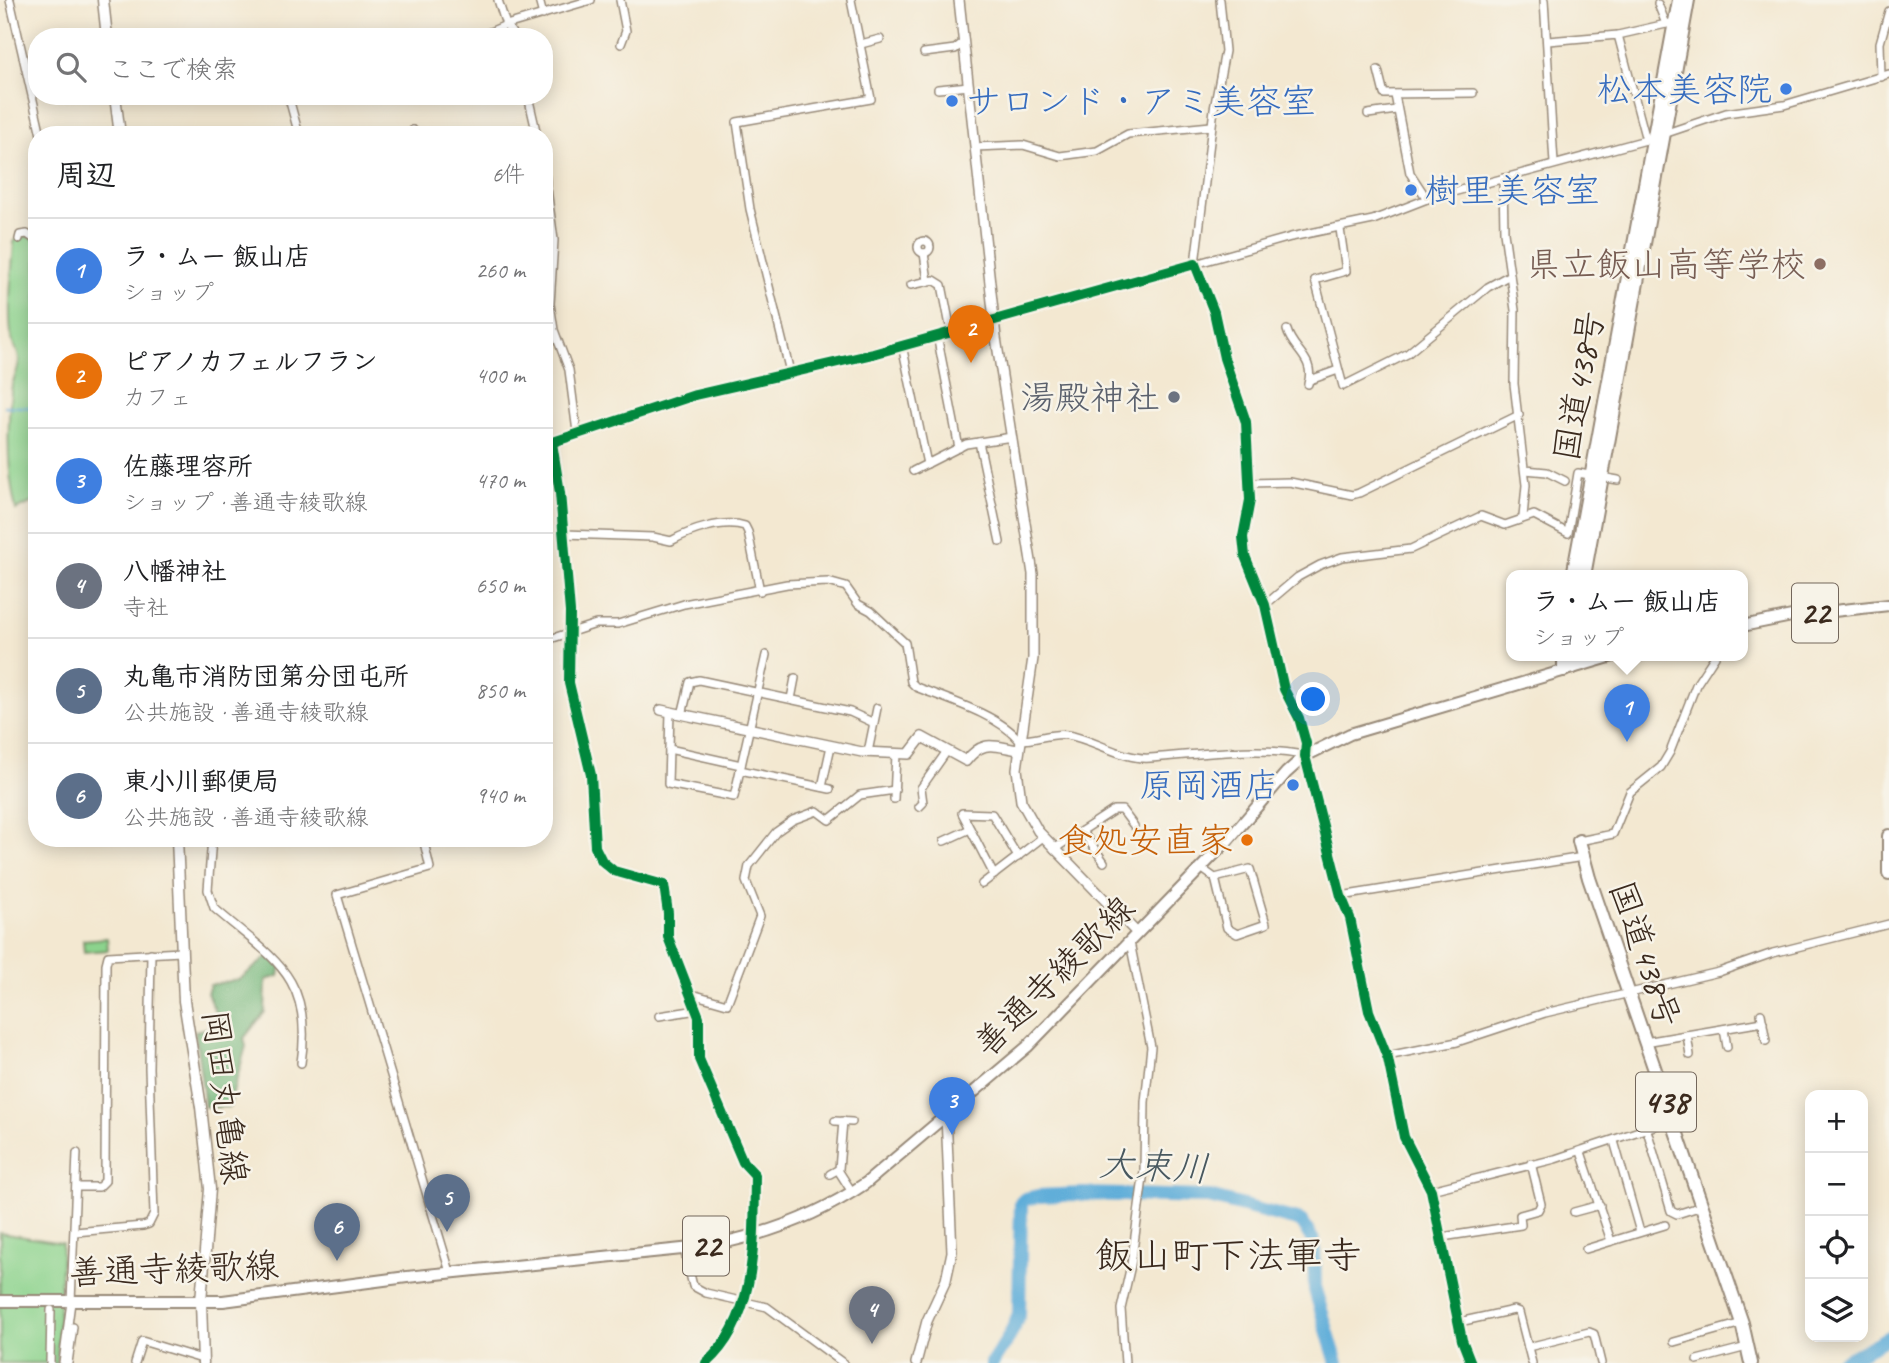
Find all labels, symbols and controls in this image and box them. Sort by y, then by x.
search box [28,28,553,105]
icon: search [52,48,90,86]
text: ここで検索 [108,53,238,86]
place label: 松本美容院 [1597,67,1772,112]
place label: サロンド・アミ美容室 [966,79,1316,124]
marker: 松本美容院 [1778,81,1794,97]
marker: サロンド・アミ美容室 [944,93,960,109]
text: 周辺 [56,156,116,194]
text: 6件 [492,160,525,189]
place label: 樹里美容室 [1425,168,1600,213]
marker: 樹里美容室 [1403,182,1419,198]
text: ラ・ムー 飯山店 [123,240,311,273]
place label: 県立飯山高等学校 [1526,242,1806,287]
text: 1 [74,256,84,285]
text: 260 m [476,256,525,285]
marker: 県立飯山高等学校 [1812,256,1828,272]
text: ショップ [123,278,214,307]
pin: 2 [948,305,994,363]
street label: 国道438号 [1544,307,1614,465]
text: ピアノカフェルフラン [123,345,378,378]
text: 2 [74,361,84,390]
text: 400 m [476,361,525,390]
place label: 湯殿神社 [1020,375,1160,420]
text: カフェ [123,383,192,412]
marker: 湯殿神社 [1166,389,1182,405]
text: 佐藤理容所 [123,450,253,483]
text: 3 [74,466,84,495]
text: 470 m [476,466,525,495]
text: ショップ · 善通寺綾歌線 [123,488,368,517]
text: 八幡神社 [123,555,227,588]
popup [1506,570,1748,661]
text: 4 [74,571,84,600]
text: 650 m [476,571,525,600]
road number: 22 [1792,584,1838,642]
text: ラ・ムー 飯山店 [1533,585,1721,618]
text: 寺社 [123,593,169,622]
text: ショップ [1533,623,1624,652]
text: 丸亀市消防団第分団屯所 [123,660,409,693]
text: 5 [74,676,84,705]
text: 850 m [476,676,525,705]
your location [1296,682,1330,716]
pin: 1 [1604,684,1650,742]
text: 公共施設 · 善通寺綾歌線 [123,698,368,727]
place label: 原岡酒店 [1139,763,1279,808]
text: 東小川郵便局 [123,765,279,798]
marker: 原岡酒店 [1285,777,1301,793]
text: 6 [74,781,84,810]
text: 940 m [476,781,525,810]
text: 公共施設 · 善通寺綾歌線 [123,803,368,832]
place label: 食処安直家 [1058,818,1233,863]
marker: 食処安直家 [1239,832,1255,848]
street label: 国道438号 [1599,875,1691,1033]
street label: 善通寺綾歌線 [964,886,1144,1066]
street label: 岡田丸亀線 [192,1007,258,1187]
road number: 438 [1636,1072,1696,1132]
pin: 3 [929,1077,975,1135]
map controls [1805,1090,1868,1342]
button: + [1805,1090,1868,1153]
water label: 大束川 [1097,1140,1211,1192]
button: − [1805,1153,1868,1216]
pin: 5 [424,1174,470,1232]
pin: 6 [314,1203,360,1261]
road number: 22 [683,1216,729,1276]
button: locate [1805,1216,1868,1279]
district label: 飯山町下法軍寺 [1095,1232,1361,1279]
street label: 善通寺綾歌線 [68,1243,280,1295]
button: layers [1805,1279,1868,1342]
pin: 4 [849,1286,895,1344]

